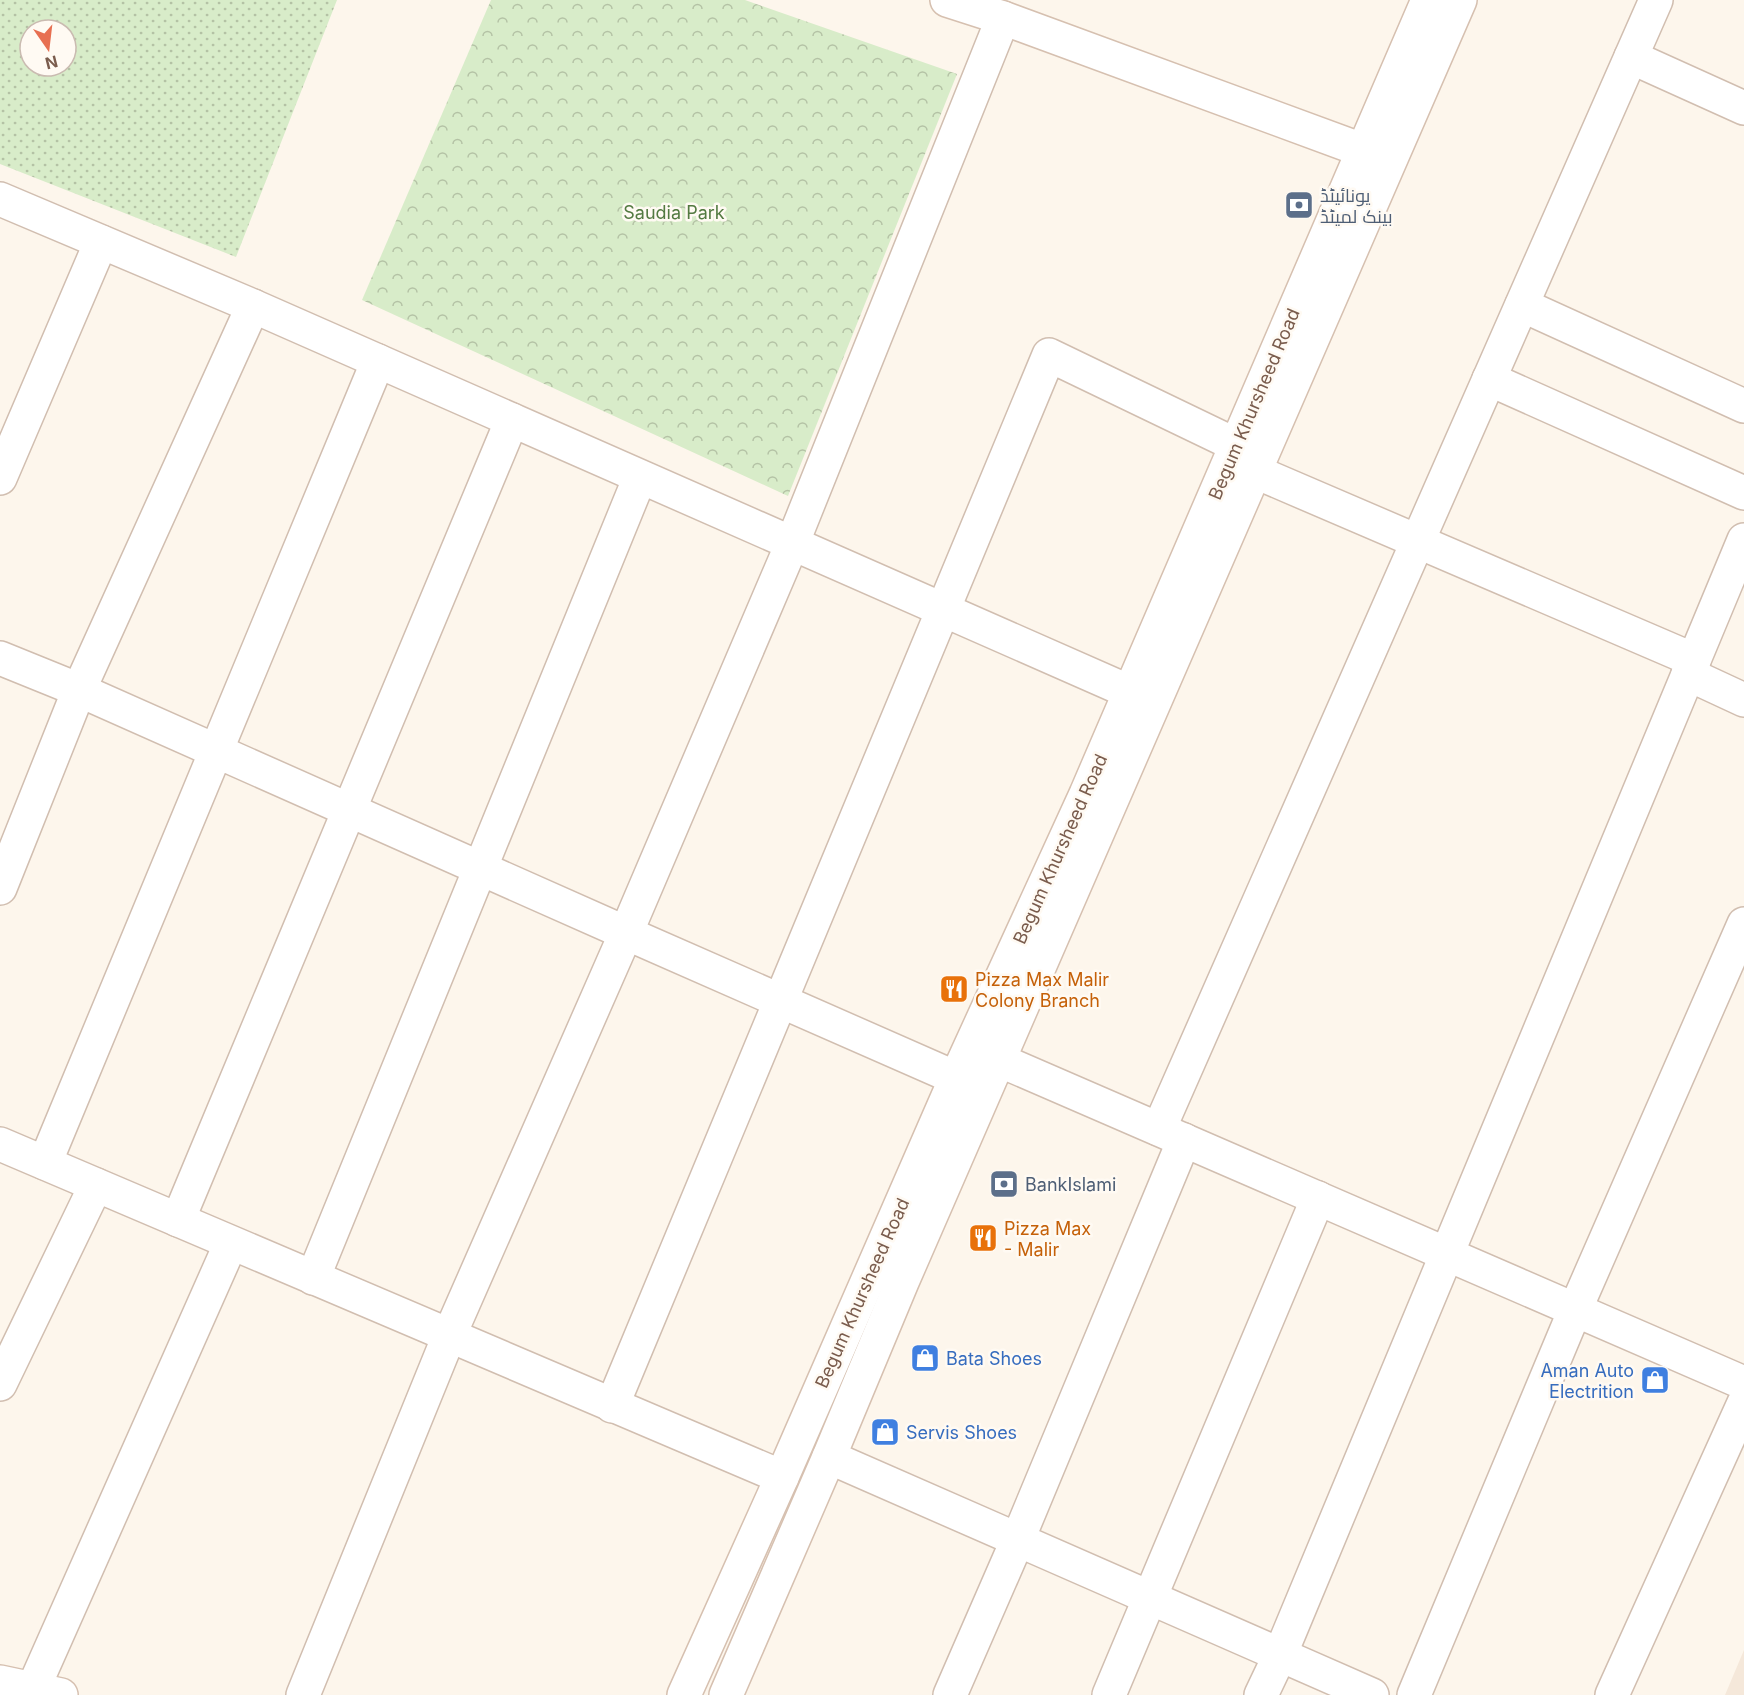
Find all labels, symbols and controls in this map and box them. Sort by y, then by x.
north arrow [18,18,78,78]
text: N [43,51,60,74]
place label: یونائیٹڈ بینک لمیٹڈ [1320,185,1392,227]
bank icon: یونائیٹڈ بینک لمیٹڈ [1283,189,1315,221]
park label: Saudia Park [623,202,725,223]
street label: Begum Khursheed Road [1204,305,1304,503]
street label: Begum Khursheed Road [1009,751,1111,947]
place label: Pizza Max Malir Colony Branch [975,969,1109,1011]
restaurant icon: Pizza Max Malir Colony Branch [938,973,970,1005]
bank icon: BankIslami [988,1168,1020,1200]
place label: BankIslami [1025,1174,1116,1195]
street label: Begum Khursheed Road [811,1195,913,1391]
place label: Pizza Max - Malir [1004,1218,1091,1260]
restaurant icon: Pizza Max - Malir [967,1222,999,1254]
shop icon: Bata Shoes [909,1342,941,1374]
place label: Bata Shoes [946,1348,1042,1369]
place label: Aman Auto Electrition [1540,1360,1634,1402]
shop icon: Aman Auto Electrition [1639,1364,1671,1396]
shop icon: Servis Shoes [869,1416,901,1448]
place label: Servis Shoes [906,1422,1017,1443]

